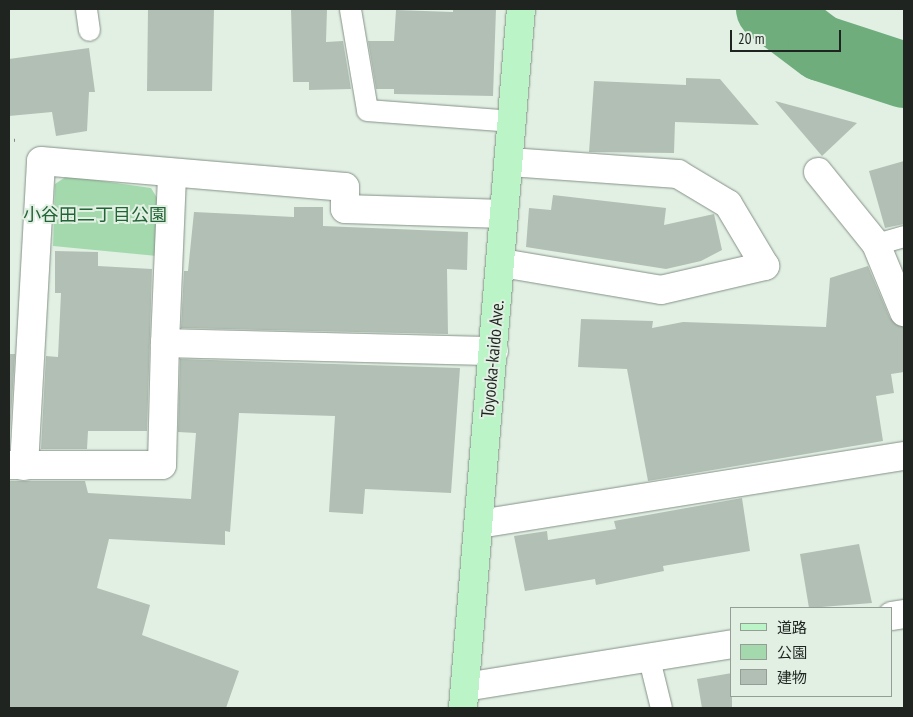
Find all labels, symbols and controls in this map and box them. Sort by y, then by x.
scale bar [733,20,844,52]
text: 20 m [738,29,764,48]
park label: 小谷田二丁目公園 [23,204,167,226]
street label: Toyooka-kaido Ave. [477,299,509,419]
legend [730,607,893,697]
text: 道路 [777,618,807,637]
text: 公園 [777,643,807,662]
text: 建物 [777,668,807,687]

